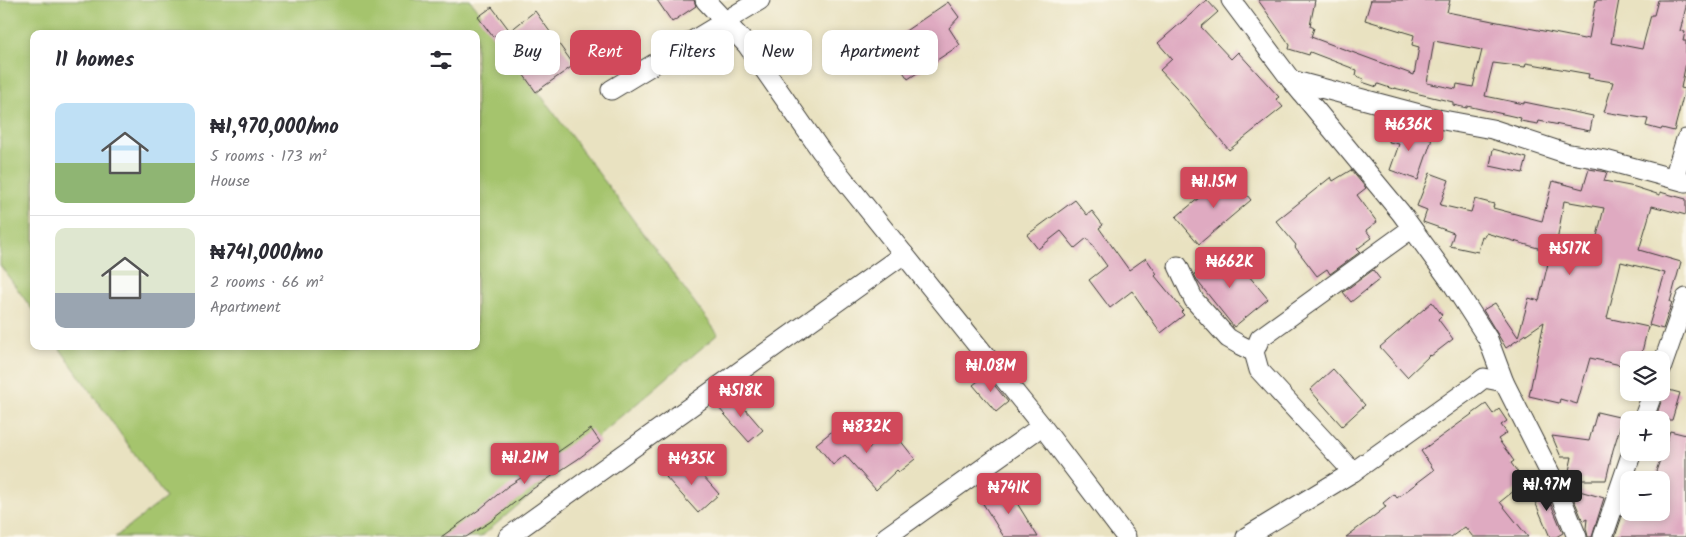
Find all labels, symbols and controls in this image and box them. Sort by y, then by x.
chip: Buy [495,30,560,75]
chip: Rent [570,30,641,75]
chip: Filters [651,30,734,75]
chip: New [744,30,812,75]
chip: Apartment [822,30,938,75]
text: 11 homes [55,44,134,77]
icon: filters [427,46,455,74]
pin: ₦636K [1374,110,1444,152]
text: ₦1,970,000/mo [210,111,339,144]
text: ₦636K [1385,113,1433,138]
icon: home [95,123,155,183]
text: 5 rooms · 173 m² [210,144,327,169]
pin: ₦1.15M [1173,166,1255,209]
text: House [210,169,250,194]
text: ₦1.15M [1191,170,1237,195]
pin: ₦517K [1535,234,1605,276]
text: ₦741,000/mo [210,237,323,270]
text: ₦517K [1549,237,1591,262]
pin: ₦662K [1195,246,1265,289]
icon: home [95,248,155,308]
text: ₦662K [1206,250,1254,275]
text: 2 rooms · 66 m² [210,270,324,295]
text: Apartment [210,295,281,320]
pin: ₦1.08M [950,350,1032,393]
map controls [1620,351,1670,521]
button: layers [1620,351,1670,401]
text: ₦1.08M [966,354,1016,379]
pin: ₦518K [706,376,776,418]
text: ₦518K [719,379,763,404]
button: + [1620,411,1670,461]
pin: ₦832K [832,412,902,454]
text: ₦832K [843,415,891,440]
pin: ₦1.21M [484,442,566,485]
pin: ₦435K [657,444,727,486]
text: ₦1.21M [502,446,548,471]
text: ₦435K [669,447,715,472]
pin: ₦1.97M [1506,470,1588,512]
button: − [1620,471,1670,521]
pin: ₦741K [974,472,1044,515]
text: ₦1.97M [1523,473,1571,498]
text: ₦741K [988,476,1030,501]

